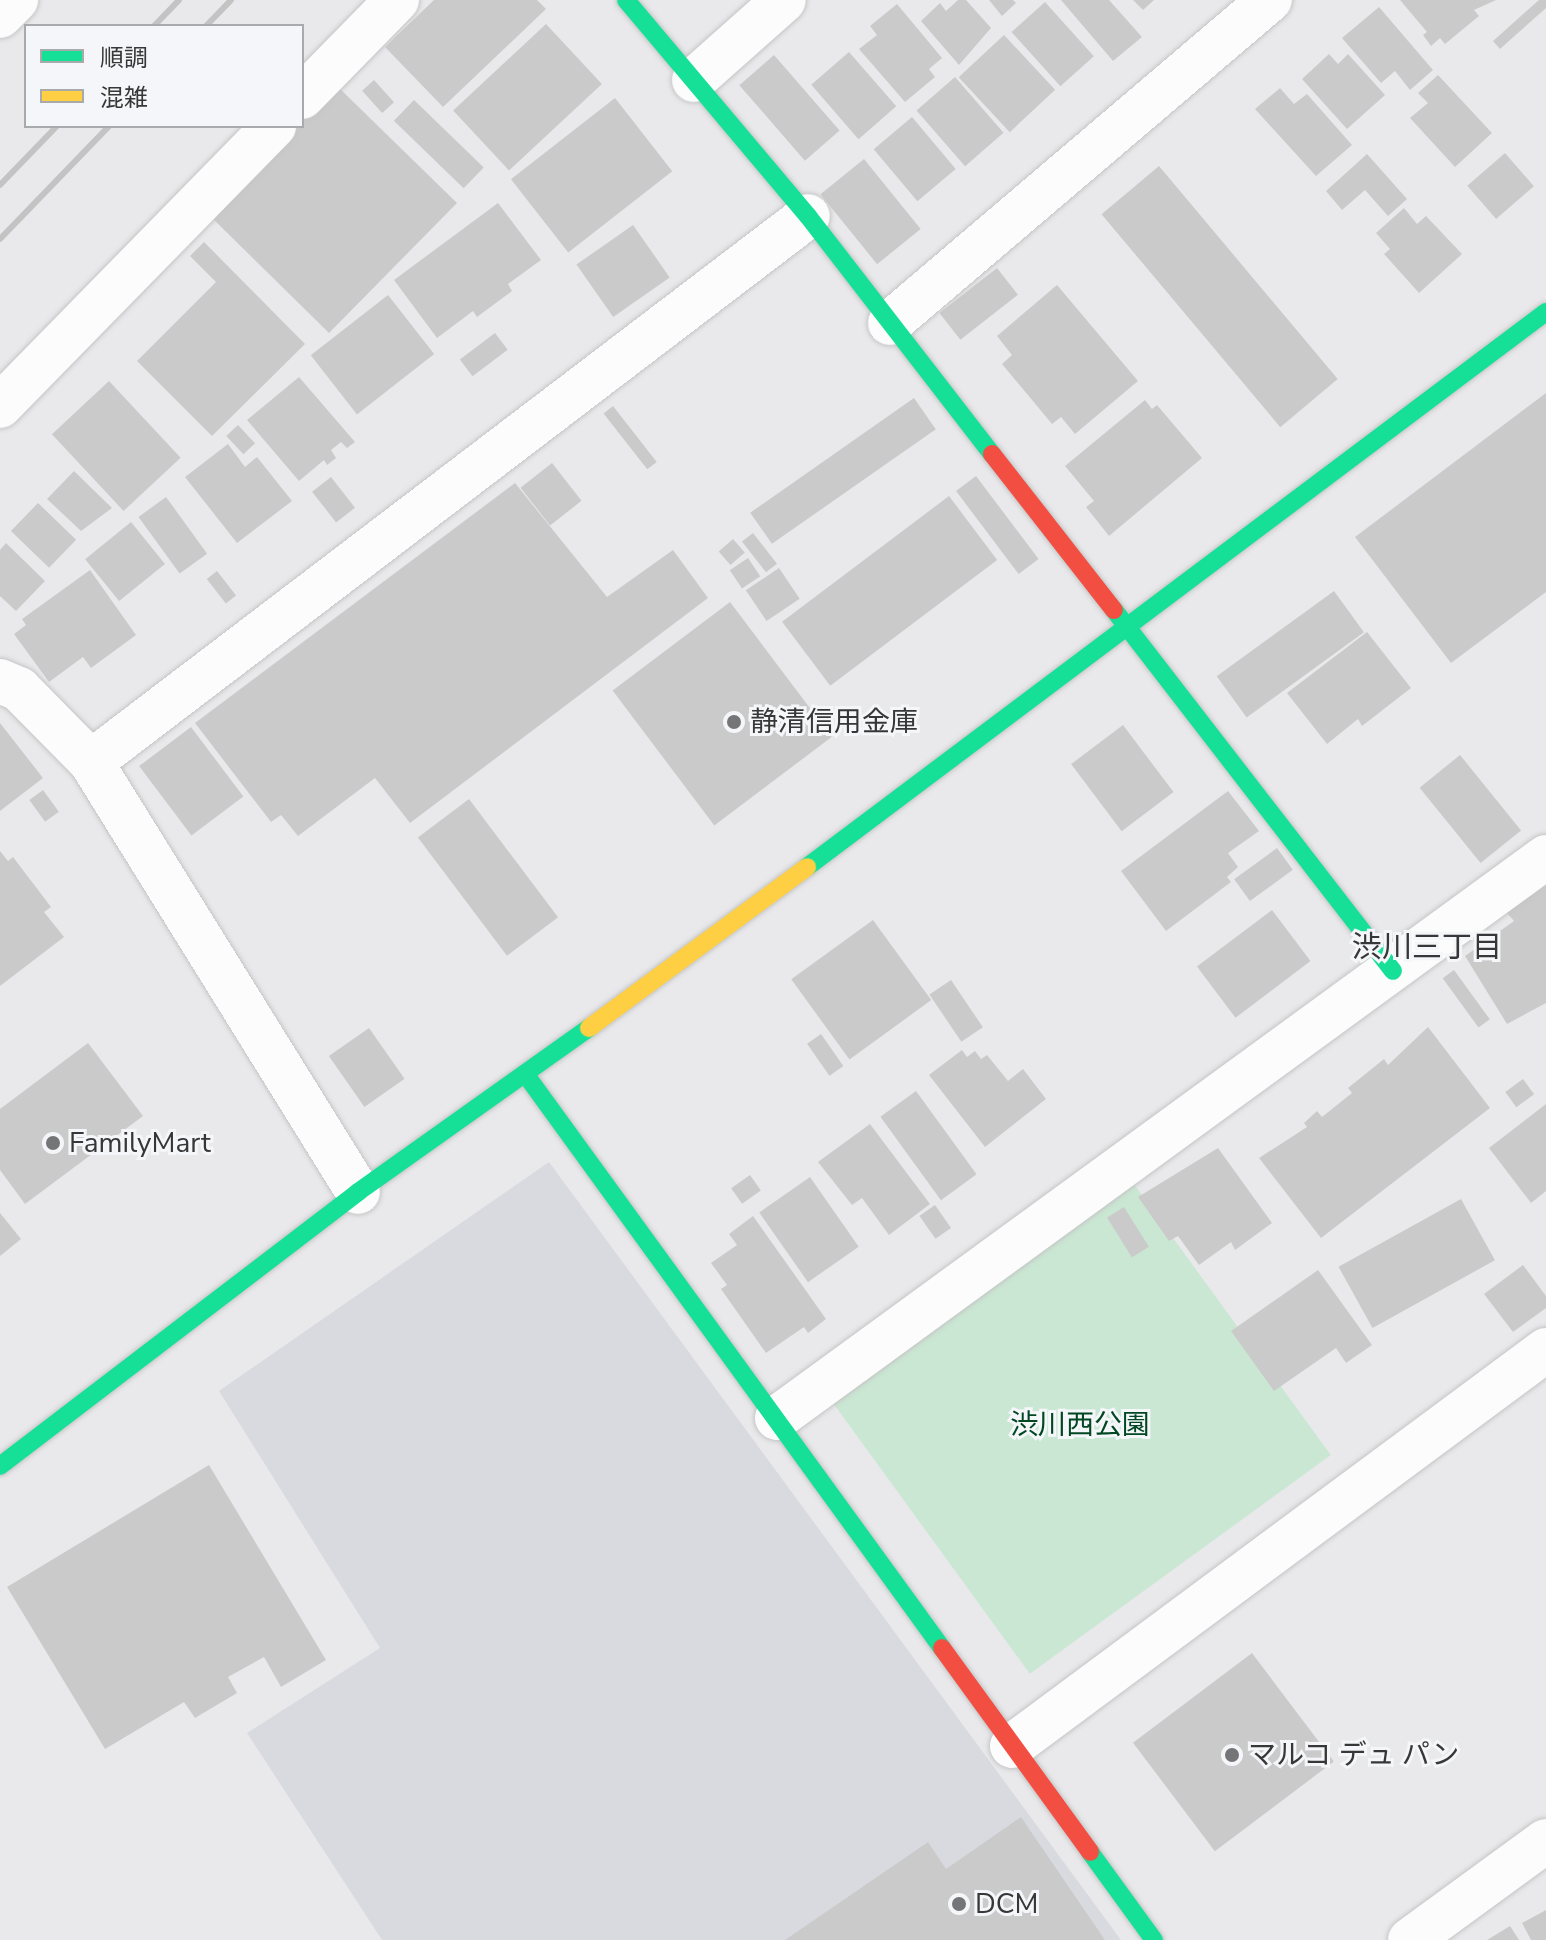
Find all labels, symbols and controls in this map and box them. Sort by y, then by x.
legend [24,24,304,128]
text: 順調 [100,42,148,74]
text: 混雑 [100,82,148,114]
place label: 静清信用金庫 [750,705,918,739]
marker: 静清信用金庫 [725,713,743,731]
district label: 渋川三丁目 [1352,930,1502,966]
place label: FamilyMart [69,1126,211,1160]
marker: FamilyMart [44,1134,62,1152]
park label: 渋川西公園 [1010,1408,1150,1442]
place label: マルコ デュ パン [1248,1738,1458,1772]
marker: マルコ デュ パン [1223,1746,1241,1764]
place label: DCM [975,1887,1039,1921]
marker: DCM [950,1895,968,1913]

